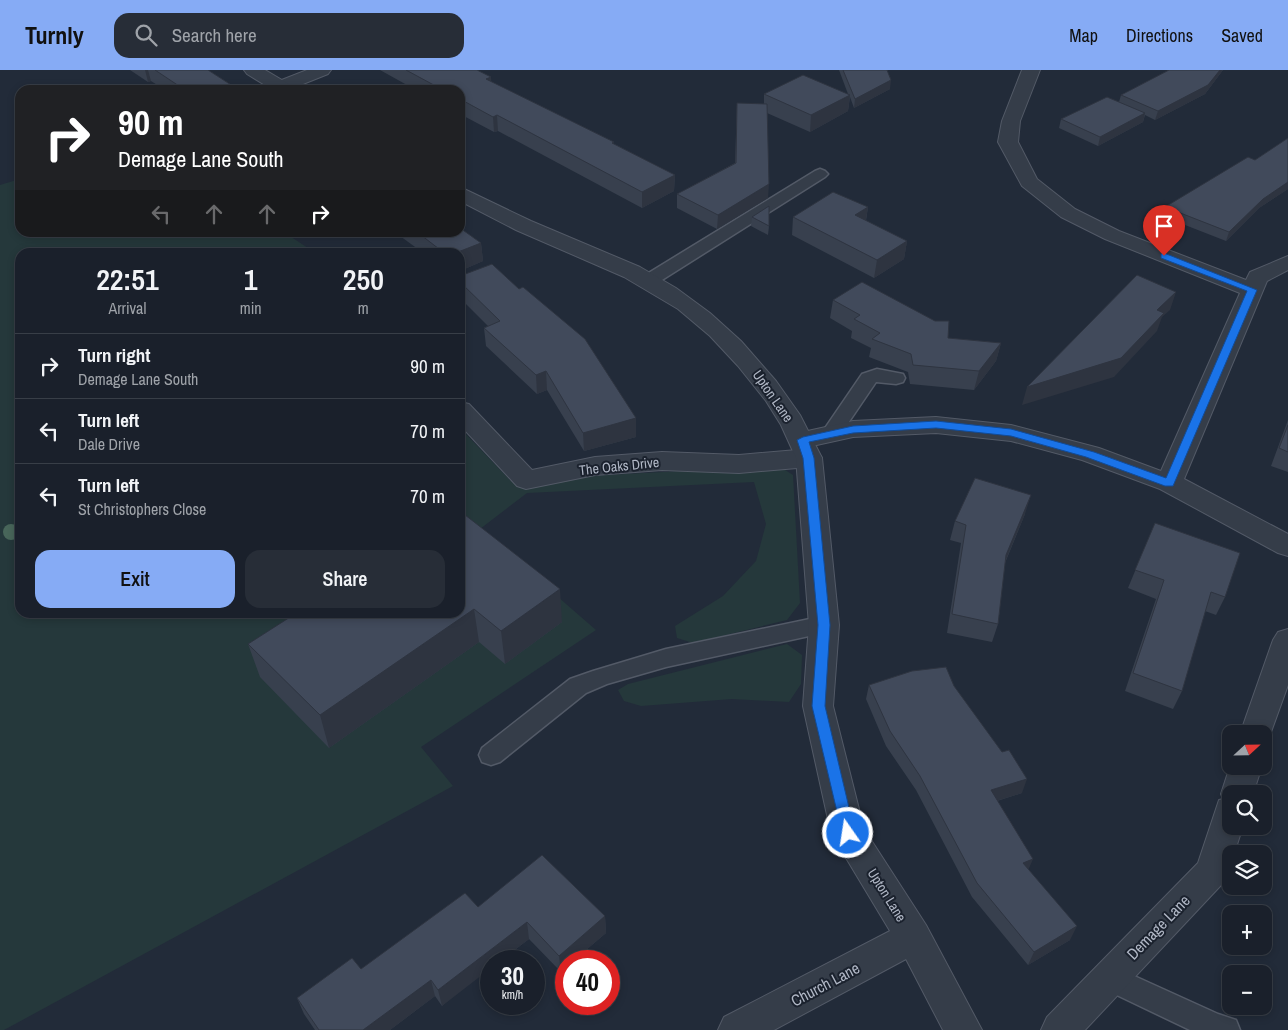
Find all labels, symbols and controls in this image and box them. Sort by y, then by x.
search box [114,13,464,58]
text: Turnly [25,19,84,51]
icon: search [132,21,160,49]
text: Search here [172,22,257,48]
text: Map [1069,23,1098,48]
text: Directions [1126,23,1193,48]
text: Saved [1221,23,1263,48]
text: 90 m [118,99,183,146]
icon: right [35,105,100,170]
text: Demage Lane South [118,144,284,174]
icon: left [147,200,175,228]
icon: ahead [200,200,228,228]
icon: ahead [253,200,281,228]
icon: right [306,200,334,228]
pin [1143,205,1185,256]
icon: arrive [1150,212,1178,240]
text: 22:51 [96,259,159,299]
text: 1 [244,259,258,299]
text: 250 [343,259,384,299]
text: Arrival [108,297,146,319]
text: min [240,297,262,319]
text: m [358,297,369,319]
text: Turn right [78,342,150,368]
icon: right [35,352,63,380]
text: 90 m [410,353,445,379]
street label: Upton Lane [749,367,797,425]
text: Demage Lane South [78,368,198,390]
text: Turn left [78,407,139,433]
icon: left [35,417,63,445]
text: 70 m [410,418,445,444]
text: Dale Drive [78,433,140,455]
street label: The Oaks Drive [578,453,660,479]
text: Turn left [78,472,139,498]
icon: left [35,482,63,510]
text: 70 m [410,483,445,509]
text: St Christophers Close [78,498,206,520]
button: Exit [35,550,235,608]
button: Share [245,550,445,608]
north arrow [1222,725,1272,775]
map controls [1222,725,1272,1015]
button: search [1222,785,1272,835]
position arrow [821,806,873,858]
button: layers [1222,845,1272,895]
street label: Upton Lane [864,865,910,925]
street label: Demage Lane [1121,890,1195,964]
button: + [1222,905,1272,955]
speed limit sign: 40 [555,950,620,1015]
street label: Church Lane [787,957,863,1011]
text: 30 [501,959,524,993]
button: − [1222,965,1272,1015]
text: km/h [502,987,523,1003]

